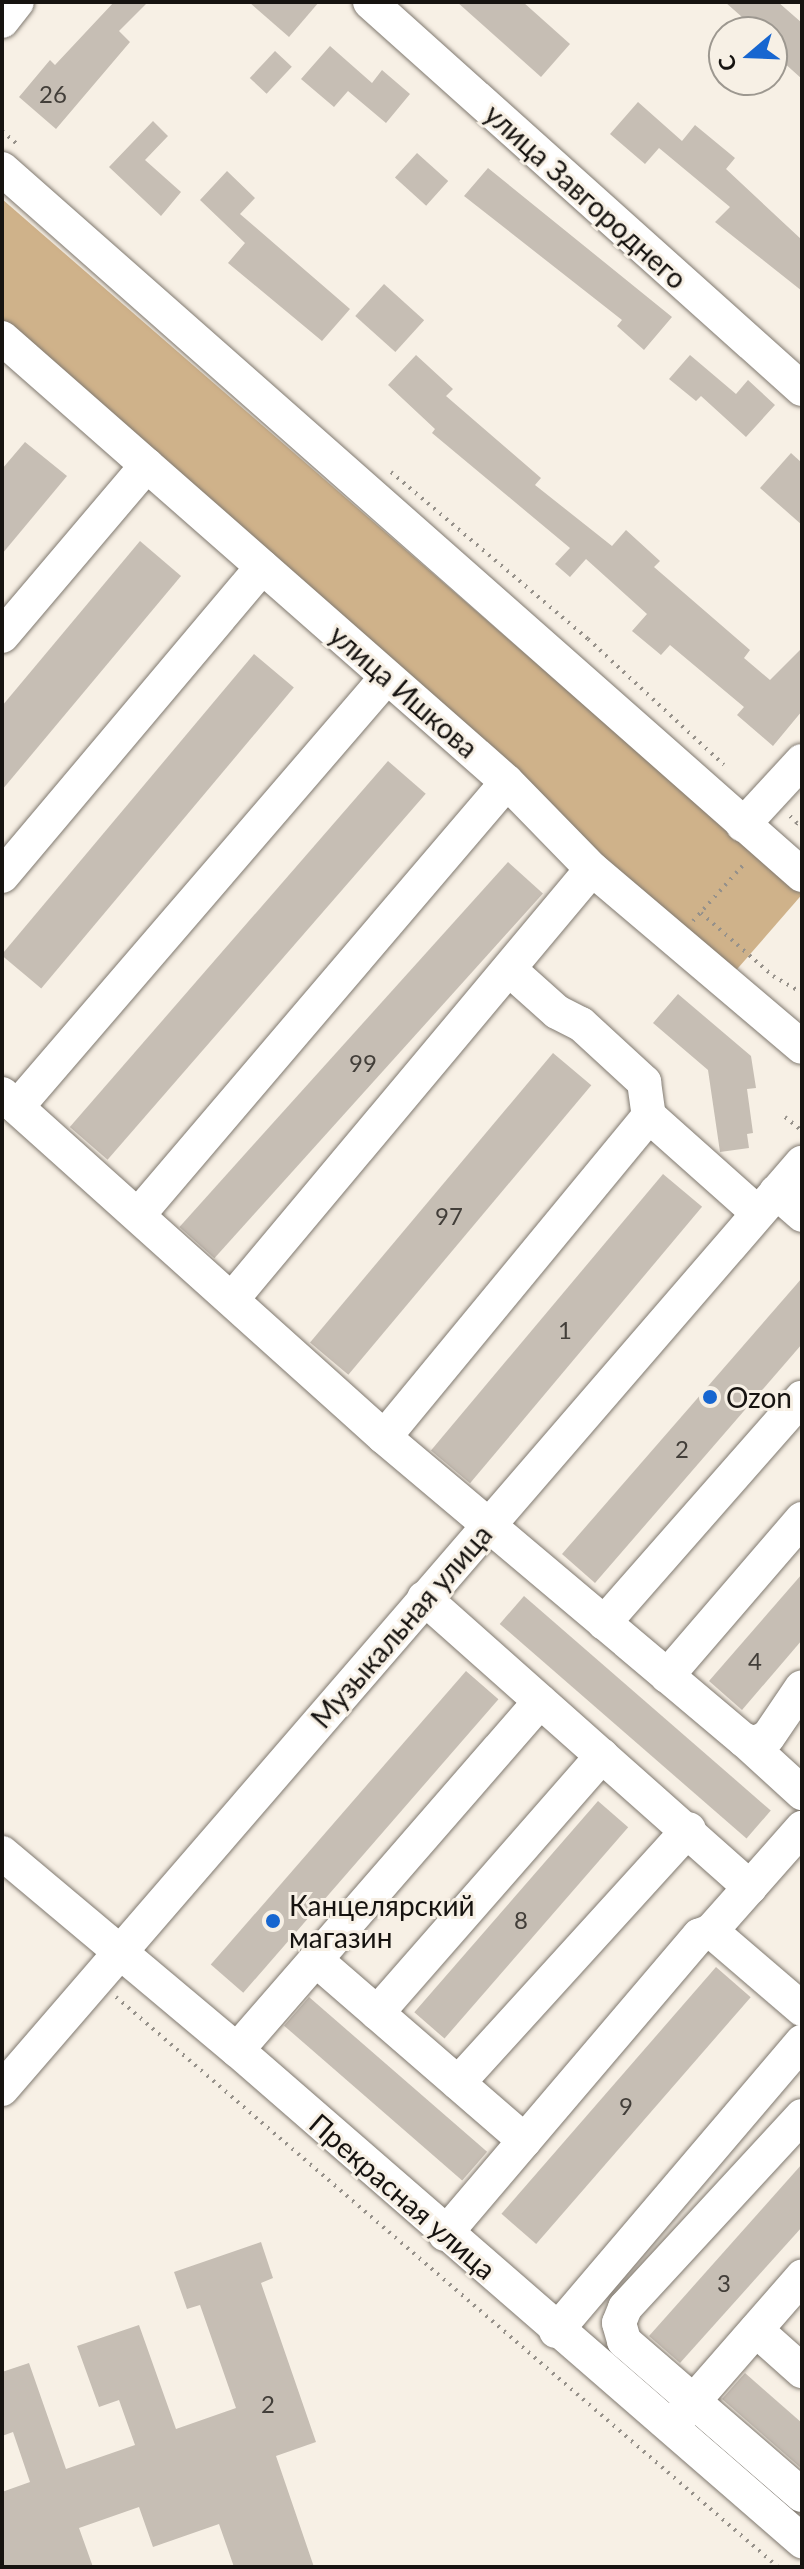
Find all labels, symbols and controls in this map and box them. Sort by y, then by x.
north arrow [708,16,788,96]
text: С [712,52,742,75]
house number: 26 [39,80,67,108]
street label: улица Завгороднего [478,97,694,295]
street label: улица Ишкова [323,617,485,765]
house number: 99 [349,1049,377,1077]
house number: 97 [435,1202,463,1230]
house number: 1 [558,1316,572,1344]
place label: Ozon [726,1380,792,1414]
marker: Ozon [701,1388,719,1406]
house number: 2 [675,1435,689,1463]
street label: Музыкальная улица [304,1518,498,1734]
house number: 4 [748,1647,762,1675]
place label: Канцелярский магазин [289,1888,475,1954]
house number: 8 [514,1906,528,1934]
marker: Канцелярский магазин [264,1912,282,1930]
house number: 9 [619,2092,633,2120]
street label: Прекрасная улица [303,2106,503,2286]
house number: 3 [717,2269,731,2297]
house number: 2 [261,2390,275,2418]

